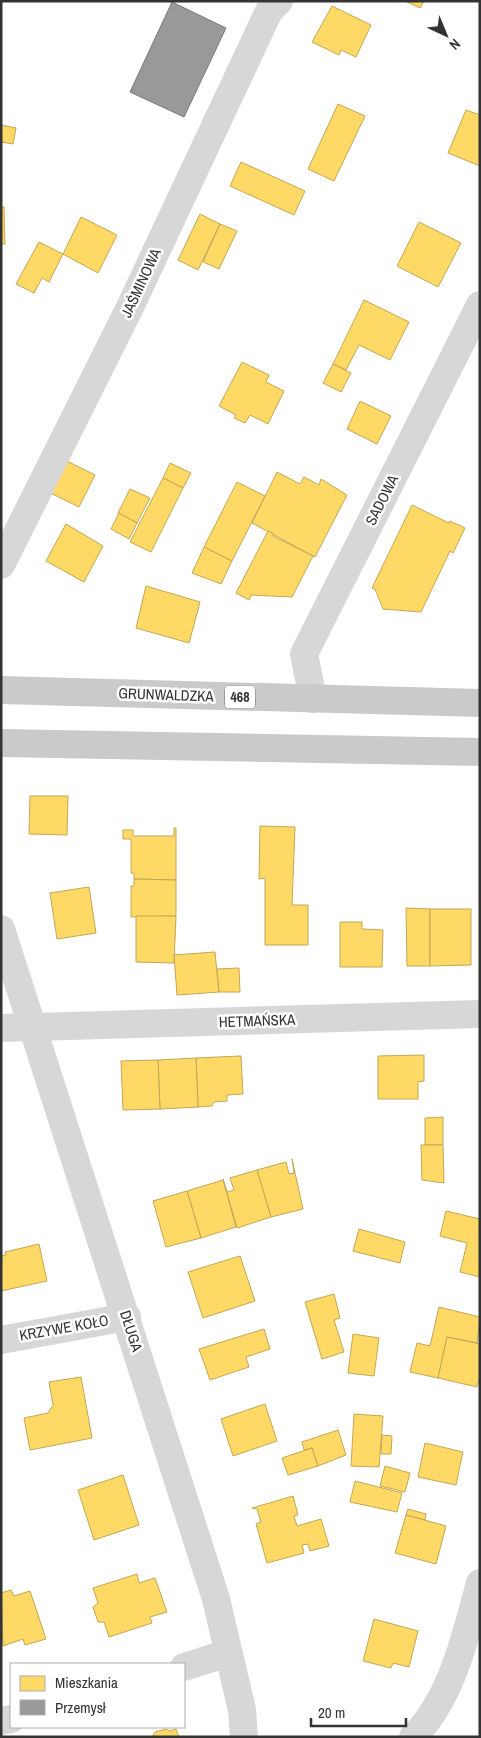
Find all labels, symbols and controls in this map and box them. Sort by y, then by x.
north arrow [421,10,471,60]
text: N [446,35,464,54]
street label: JAŚMINOWA [115,244,166,321]
street label: SADOWA [360,470,404,529]
street label: GRUNWALDZKA [118,682,215,707]
road number: 468 [225,686,255,709]
street label: HETMAŃSKA [218,1009,296,1032]
street label: DŁUGA [115,1307,148,1355]
street label: KRZYWE KOŁO [18,1309,110,1346]
legend [10,1663,185,1728]
text: Mieszkania [55,1672,118,1693]
scale bar [311,1696,406,1728]
text: Przemysł [55,1697,107,1718]
text: 20 m [318,1702,345,1723]

